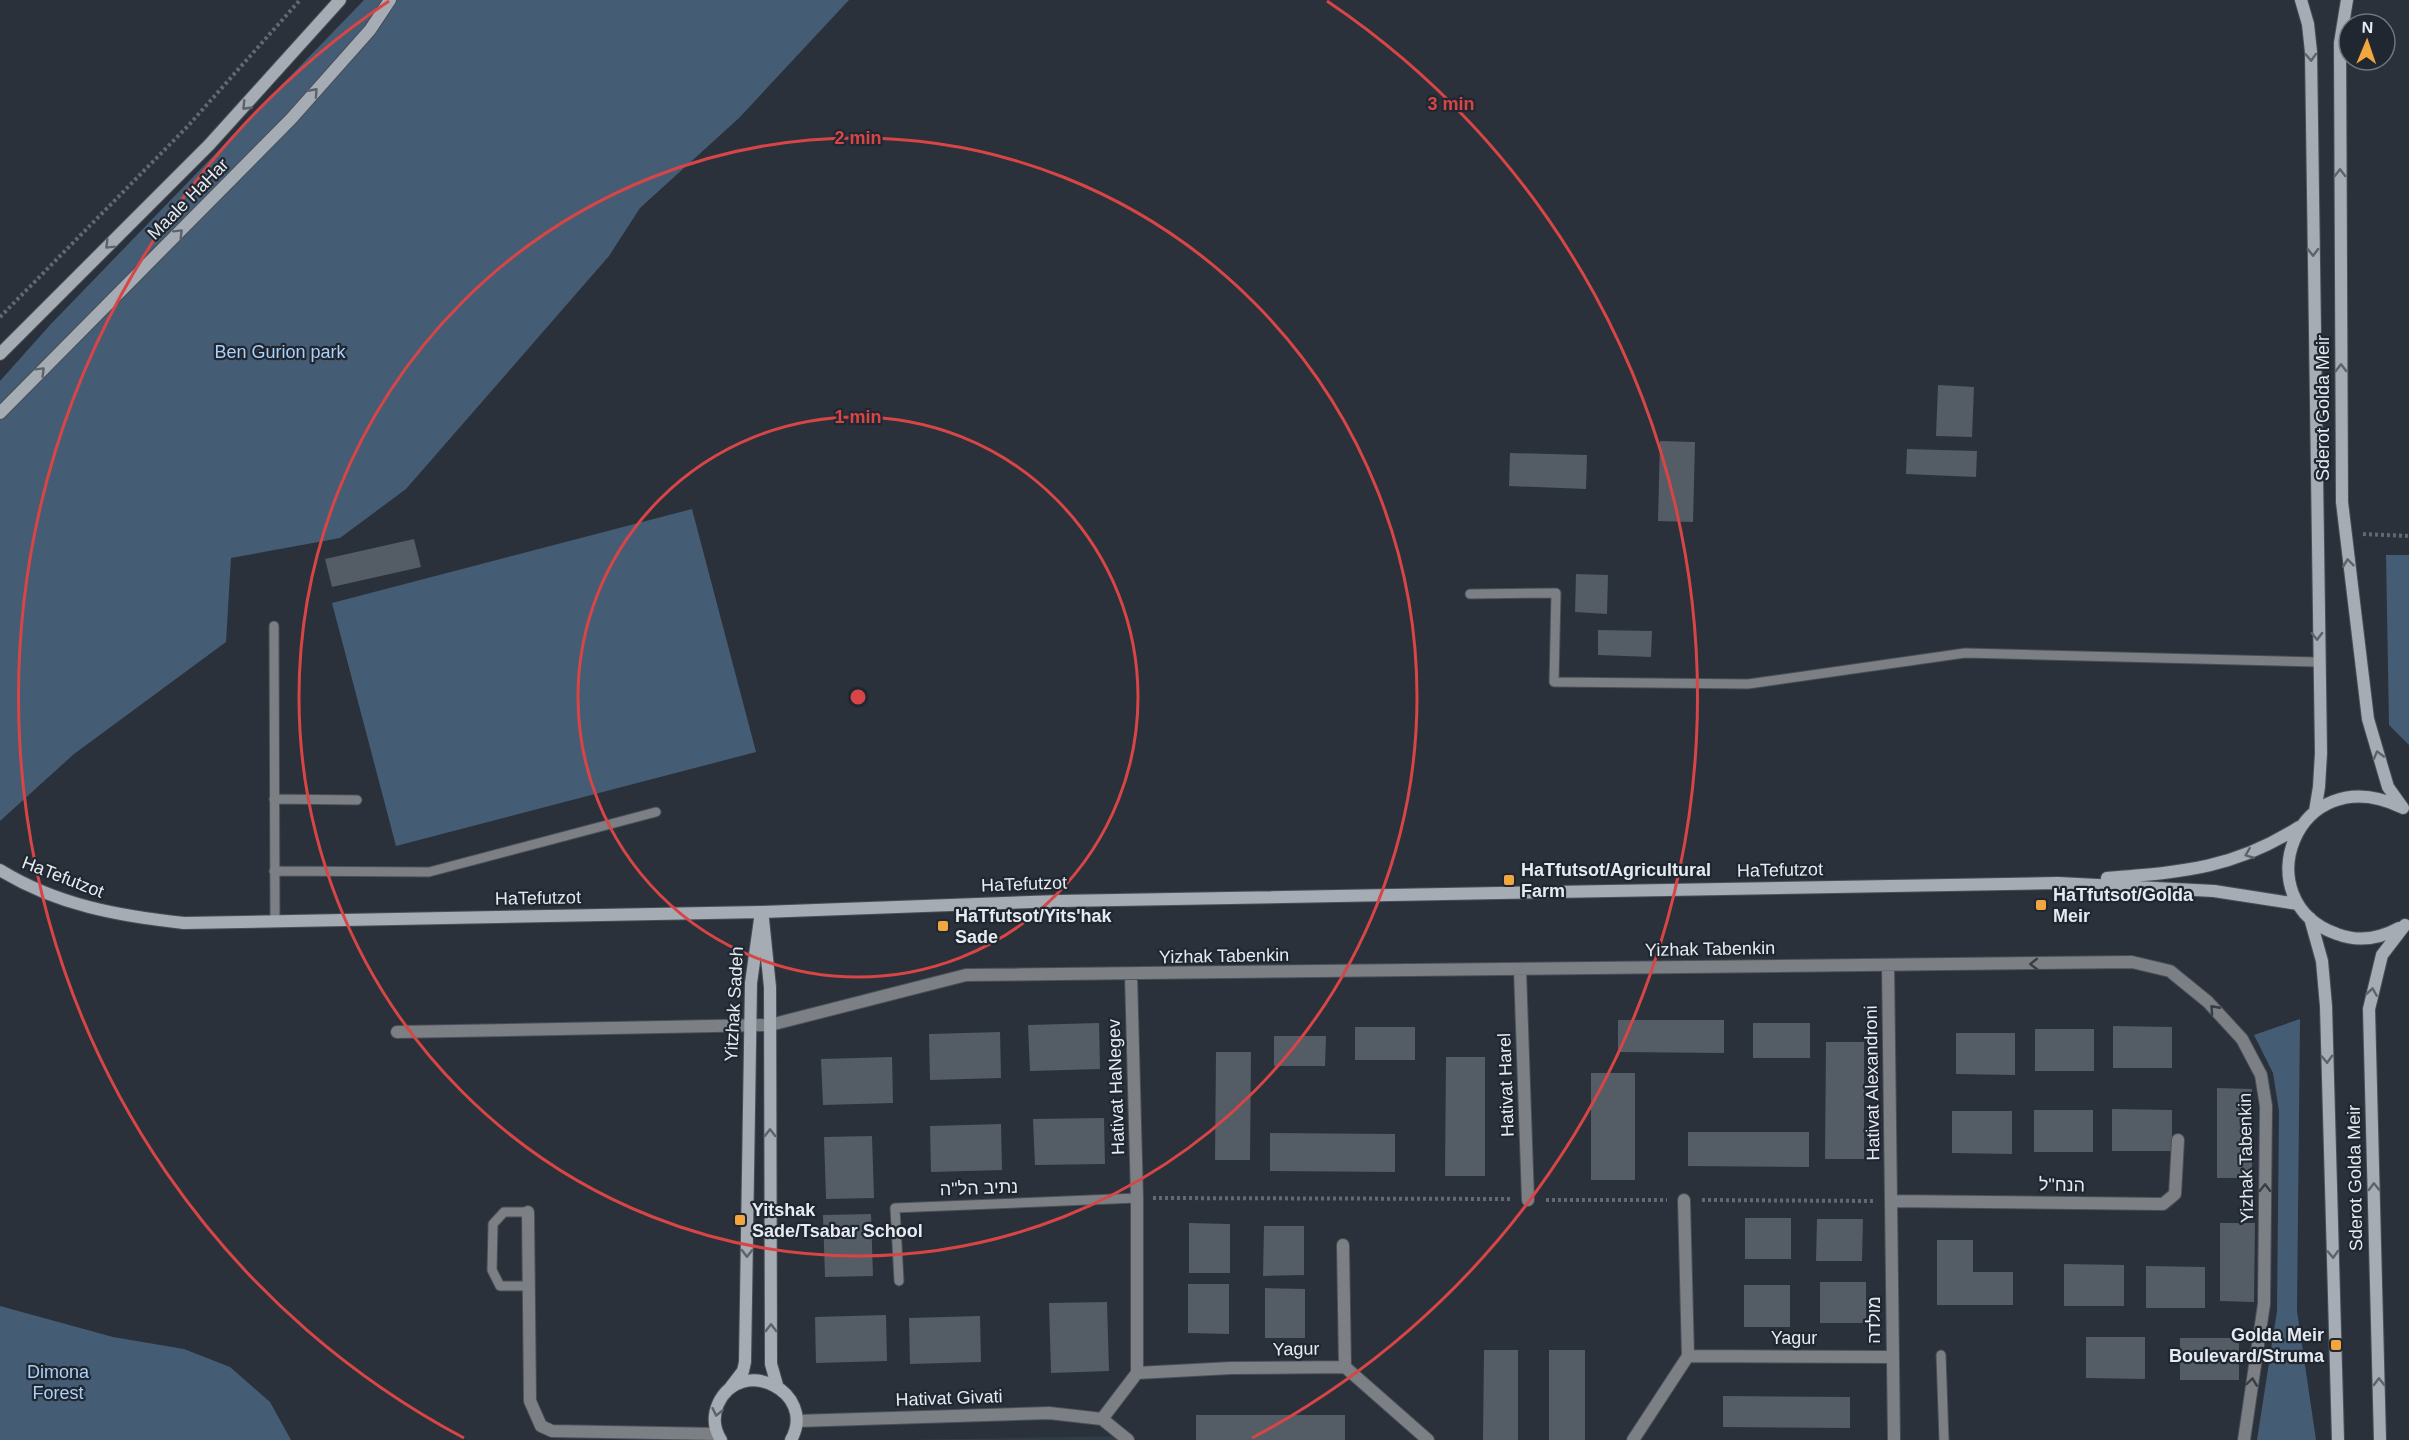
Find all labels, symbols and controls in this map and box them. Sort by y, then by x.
north arrow [2337,12,2397,72]
text: N [2361,19,2374,36]
one-way arrow [2305,53,2317,62]
one-way arrow [307,89,318,99]
text: 3 min [1427,94,1475,114]
one-way arrow [242,99,253,110]
text: 2 min [834,128,882,148]
street label: Maale HaHar [143,154,233,244]
one-way arrow [2334,169,2346,178]
one-way arrow [172,230,183,240]
one-way arrow [105,238,116,249]
one-way arrow [2307,248,2319,257]
street label: Sderot Golda Meir [2313,335,2333,481]
park label: Ben Gurion park [214,342,347,362]
one-way arrow [2335,364,2347,373]
one-way arrow [34,368,45,379]
text: 1 min [834,407,882,427]
one-way arrow [2342,558,2355,568]
one-way arrow [2311,632,2324,641]
centre of rings [848,687,868,707]
one-way arrow [2373,750,2386,760]
one-way arrow [2245,847,2256,859]
street label: HaTefutzot [19,852,107,902]
street label: HaTefutzot [1737,859,1823,881]
place label: HaTfutsot/Agricultural Farm [1521,860,1711,901]
street label: HaTefutzot [981,873,1067,895]
marker: HaTfutsot/Agricultural Farm [1502,873,1516,887]
place label: HaTfutsot/Golda Meir [2053,885,2194,926]
street label: HaTefutzot [495,887,581,909]
marker: HaTfutsot/Golda Meir [2034,898,2048,912]
place label: HaTfutsot/Yits'hak Sade [955,906,1113,947]
marker: HaTfutsot/Yits'hak Sade [936,919,950,933]
street label: Yizhak Tabenkin [1645,938,1775,960]
street label: Yizhak Tabenkin [1159,945,1289,967]
street label: Yitzhak Sadeh [721,946,747,1062]
one-way arrow [2030,957,2039,970]
one-way arrow [2365,987,2378,997]
street label: Hativat Alexandroni [1861,1005,1883,1161]
one-way arrow [2210,1005,2221,1016]
street label: Hativat HaNegev [1104,1019,1128,1155]
street label: Hativat Harel [1494,1033,1518,1137]
one-way arrow [2321,1054,2334,1063]
street label: Yizhak Tabenkin [2235,1093,2257,1223]
street label: Sderot Golda Meir [2344,1105,2366,1251]
one-way arrow [764,1128,777,1137]
street label: הנח"ל [2039,1175,2085,1195]
street label: נתיב הל"ה [940,1177,1018,1199]
one-way arrow [2367,1182,2380,1191]
one-way arrow [2259,1183,2271,1192]
place label: Yitshak Sade/Tsabar School [752,1200,923,1241]
marker: Yitshak Sade/Tsabar School [733,1213,747,1227]
one-way arrow [740,1248,753,1257]
one-way arrow [2326,1249,2339,1258]
street label: מולדה [1864,1296,1884,1344]
one-way arrow [765,1323,777,1332]
place label: Golda Meir Boulevard/Struma [2169,1325,2325,1366]
street label: Yagur [1771,1328,1817,1348]
marker: Golda Meir Boulevard/Struma [2329,1338,2343,1352]
street label: Yagur [1272,1339,1320,1359]
park label: Dimona Forest [27,1362,90,1403]
one-way arrow [2246,1377,2258,1387]
one-way arrow [2372,1377,2385,1386]
street label: Hativat Givati [895,1386,1003,1410]
one-way arrow [711,1407,724,1417]

